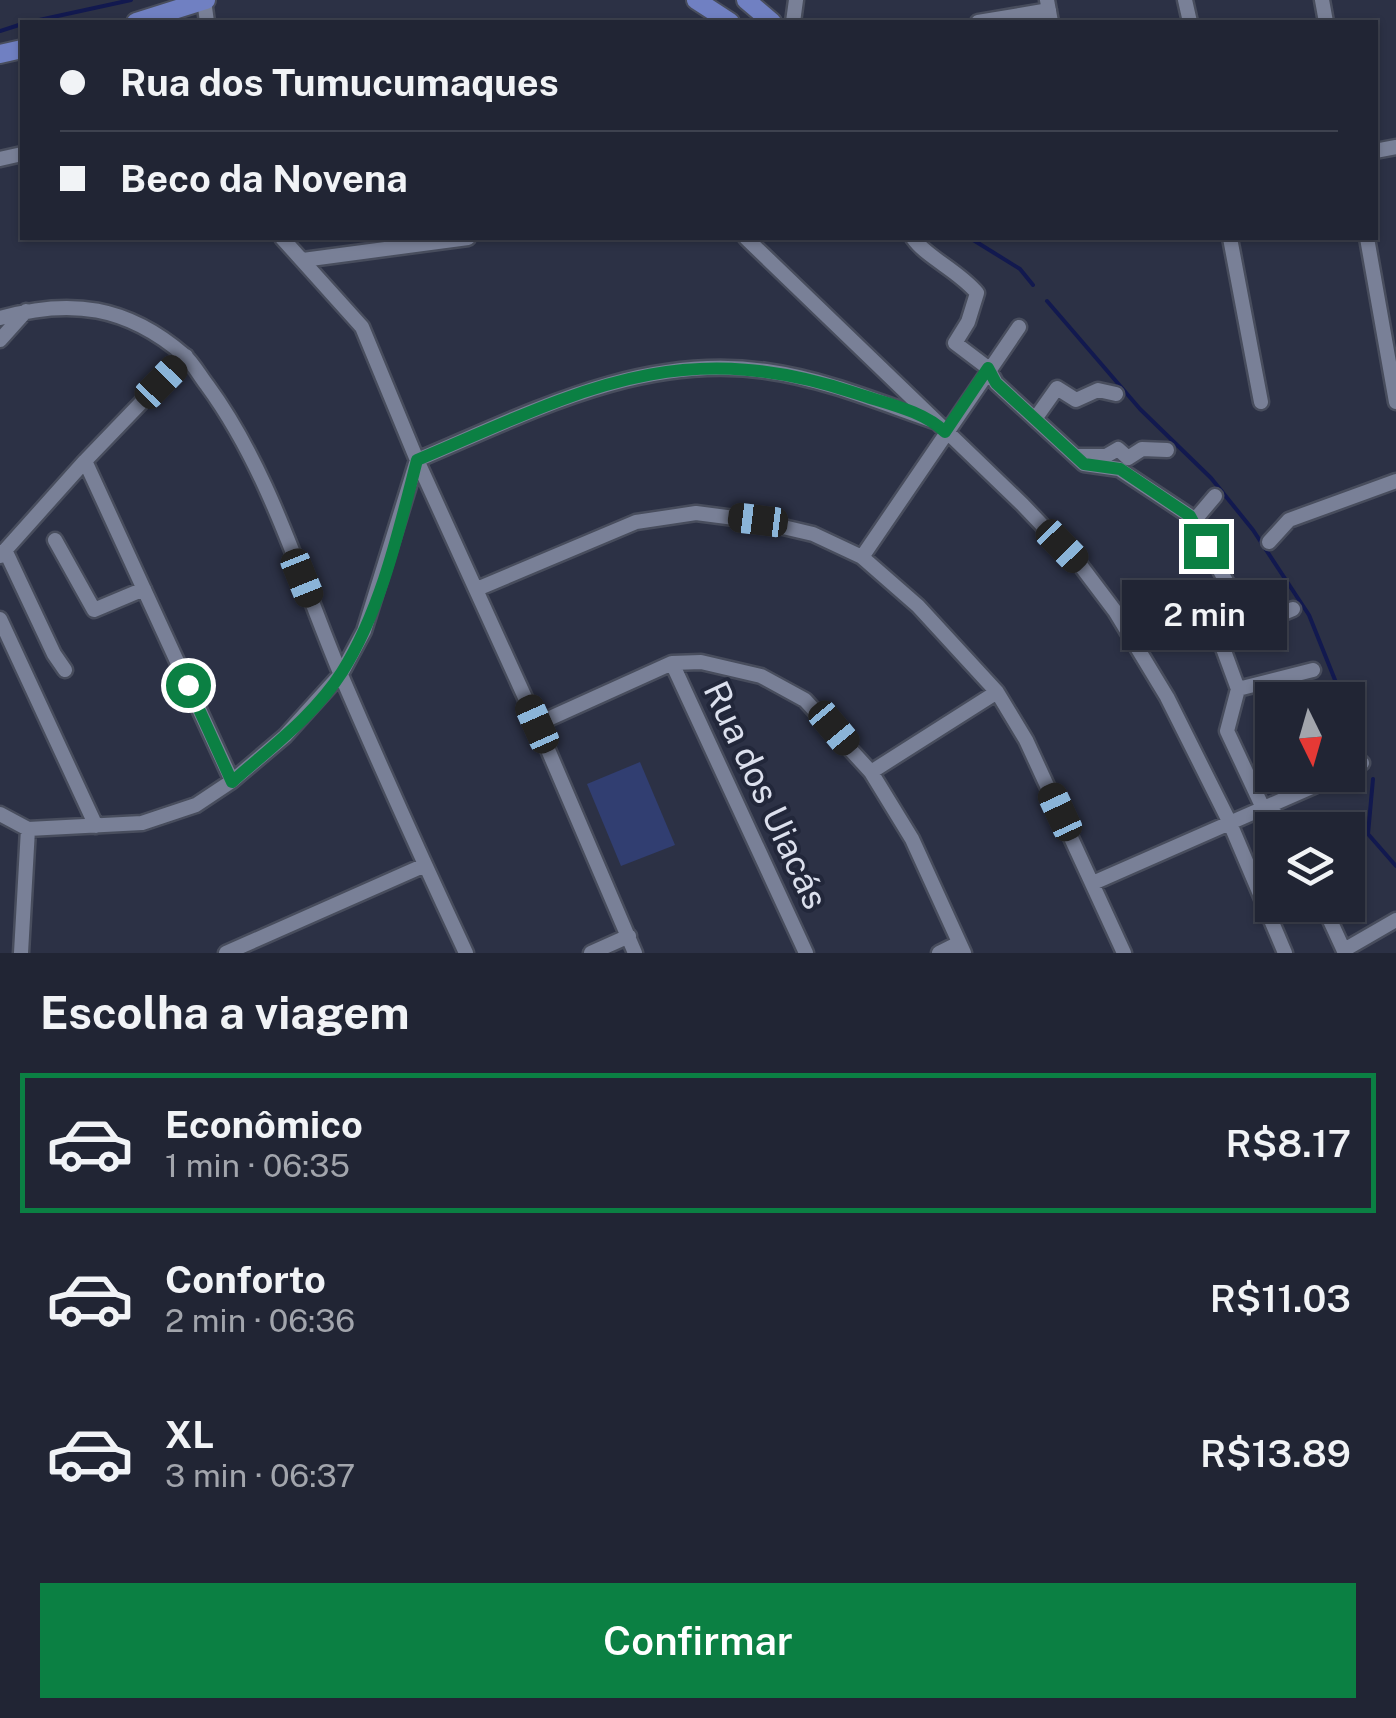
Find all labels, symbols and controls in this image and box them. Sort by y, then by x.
text: Rua dos Tumucumaques [120,60,559,105]
text: Beco da Novena [120,156,408,201]
car [129,350,193,414]
car [726,501,790,539]
car [1030,514,1094,578]
route end [1184,524,1229,569]
car [277,545,327,611]
callout: 2 min [1124,581,1288,651]
text: 2 min [1163,596,1246,633]
route start [166,663,211,708]
street label: Rua dos Uiacás [695,675,837,915]
north arrow [1255,682,1365,792]
map controls [1255,682,1365,922]
car [511,690,563,758]
car [803,695,865,761]
car [1034,778,1086,846]
button: layers [1255,812,1365,922]
text: Escolha a viagem [40,986,410,1039]
icon: car [45,1098,135,1188]
text: Econômico [165,1102,363,1147]
text: R$8.17 [1226,1121,1351,1166]
text: 1 min · 06:35 [165,1147,350,1184]
icon: car [45,1253,135,1343]
text: Conforto [165,1257,326,1302]
text: R$11.03 [1210,1276,1351,1321]
text: 2 min · 06:36 [165,1302,355,1339]
icon: car [45,1408,135,1498]
text: XL [165,1412,214,1457]
text: R$13.89 [1200,1431,1351,1476]
text: 3 min · 06:37 [165,1457,355,1494]
button: Confirmar [40,1583,1356,1698]

